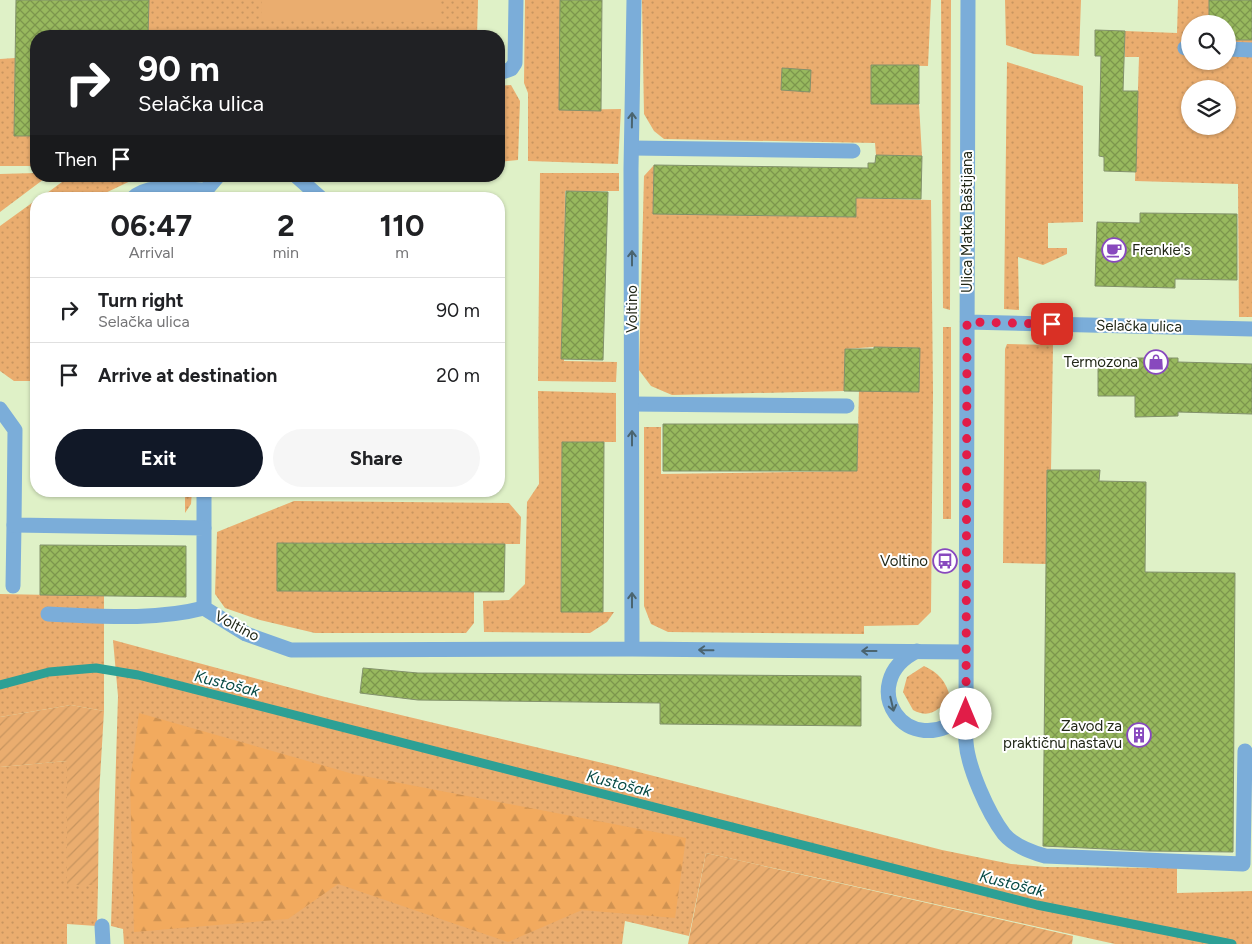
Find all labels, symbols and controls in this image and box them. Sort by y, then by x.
map controls [1181,15,1236,135]
button: search [1181,15,1236,70]
text: 90 m [138,48,220,90]
icon: right [55,50,120,115]
button: layers [1181,80,1236,135]
text: Selačka ulica [138,90,264,117]
one-way arrow [627,113,637,129]
icon: arrive [107,145,135,173]
text: Then [55,148,97,171]
street label: Ulica Matka Baštijana [958,151,976,293]
text: 06:47 [111,207,192,244]
text: 2 [277,207,295,244]
text: 110 [380,207,424,244]
cafe icon: Frenkie's [1101,237,1127,263]
place label: Frenkie's [1132,241,1191,259]
text: Arrival [129,243,174,262]
text: min [273,243,299,262]
text: m [395,243,409,262]
one-way arrow [627,250,637,266]
street label: Voltino [623,285,641,333]
text: Turn right [98,289,184,312]
icon: right [55,296,83,324]
text: 90 m [436,299,480,322]
pin [1031,303,1073,345]
icon: arrive [1038,310,1066,338]
text: Selačka ulica [98,312,190,331]
street label: Selačka ulica [1096,316,1182,336]
shop icon: Termozona [1143,349,1169,375]
place label: Termozona [1064,353,1138,371]
icon: arrive [55,361,83,389]
text: Arrive at destination [98,364,277,387]
text: 20 m [436,364,480,387]
button: Exit [55,429,263,487]
button: Share [273,429,480,487]
one-way arrow [627,430,637,446]
bus stop icon: Voltino [932,548,958,574]
place label: Voltino [880,552,928,570]
one-way arrow [627,592,637,608]
street label: Voltino [212,607,263,645]
one-way arrow [698,645,714,655]
one-way arrow [861,646,877,656]
water label: Kustošak [192,666,263,701]
position arrow [939,687,991,739]
one-way arrow [888,696,897,712]
place label: Zavod za praktičnu nastavu [1003,717,1122,752]
building icon: Zavod za praktičnu nastavu [1126,722,1152,748]
water label: Kustošak [584,766,655,801]
water label: Kustošak [977,866,1048,901]

